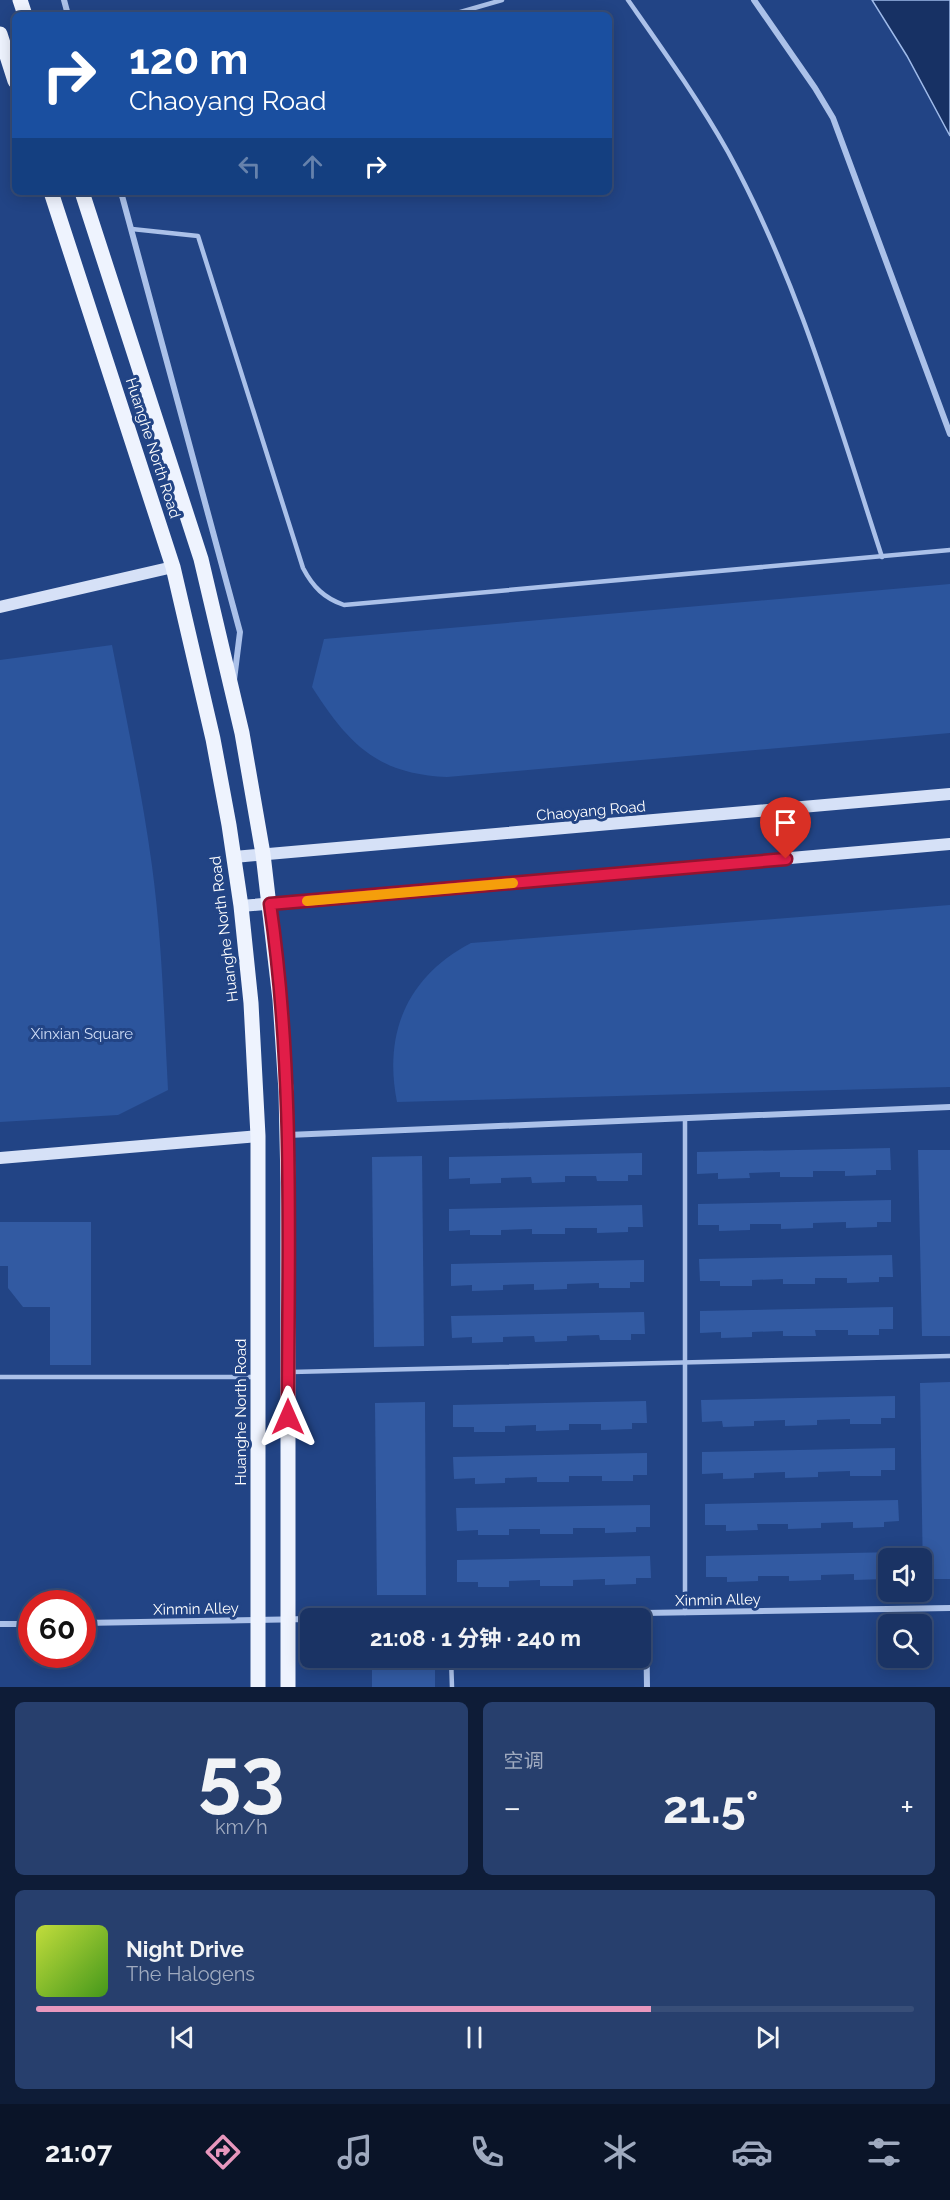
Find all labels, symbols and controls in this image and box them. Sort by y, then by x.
text: 120 m [129,35,248,84]
icon: right [30,36,108,114]
text: Chaoyang Road [129,85,327,116]
icon: left [233,150,266,183]
icon: ahead [296,150,329,183]
icon: right [359,150,392,183]
street label: Huanghe North Road [122,375,184,521]
street label: Chaoyang Road [536,797,646,825]
pin [760,797,811,859]
icon: arrive [769,806,802,839]
street label: Huanghe North Road [206,855,242,1003]
park label: Xinxian Square [31,1025,133,1043]
street label: Huanghe North Road [232,1339,250,1485]
position arrow [256,1385,320,1449]
map controls [878,1548,932,1668]
button: sound [878,1548,932,1602]
speed limit sign: 60 [18,1590,96,1668]
street label: Xinmin Alley [675,1590,761,1610]
street label: Xinmin Alley [153,1599,239,1619]
button: search [878,1614,932,1668]
text: 21:08 · 1 分钟 · 240 m [370,1625,581,1651]
text: 53 [198,1730,285,1821]
text: 空调 [504,1749,544,1773]
text: 21.5° [663,1781,759,1834]
text: − [504,1788,521,1827]
text: + [900,1788,914,1827]
text: km/h [215,1815,268,1839]
text: Night Drive [126,1936,244,1962]
text: The Halogens [126,1962,255,1986]
icon: previous [166,2021,199,2054]
icon: pause [458,2021,491,2054]
icon: next [751,2021,784,2054]
icon: directions [202,2131,244,2173]
icon: music [334,2131,376,2173]
icon: phone [466,2131,508,2173]
icon: climate [599,2131,641,2173]
icon: car [731,2131,773,2173]
icon: filters [863,2131,905,2173]
text: 21:07 [45,2137,112,2168]

